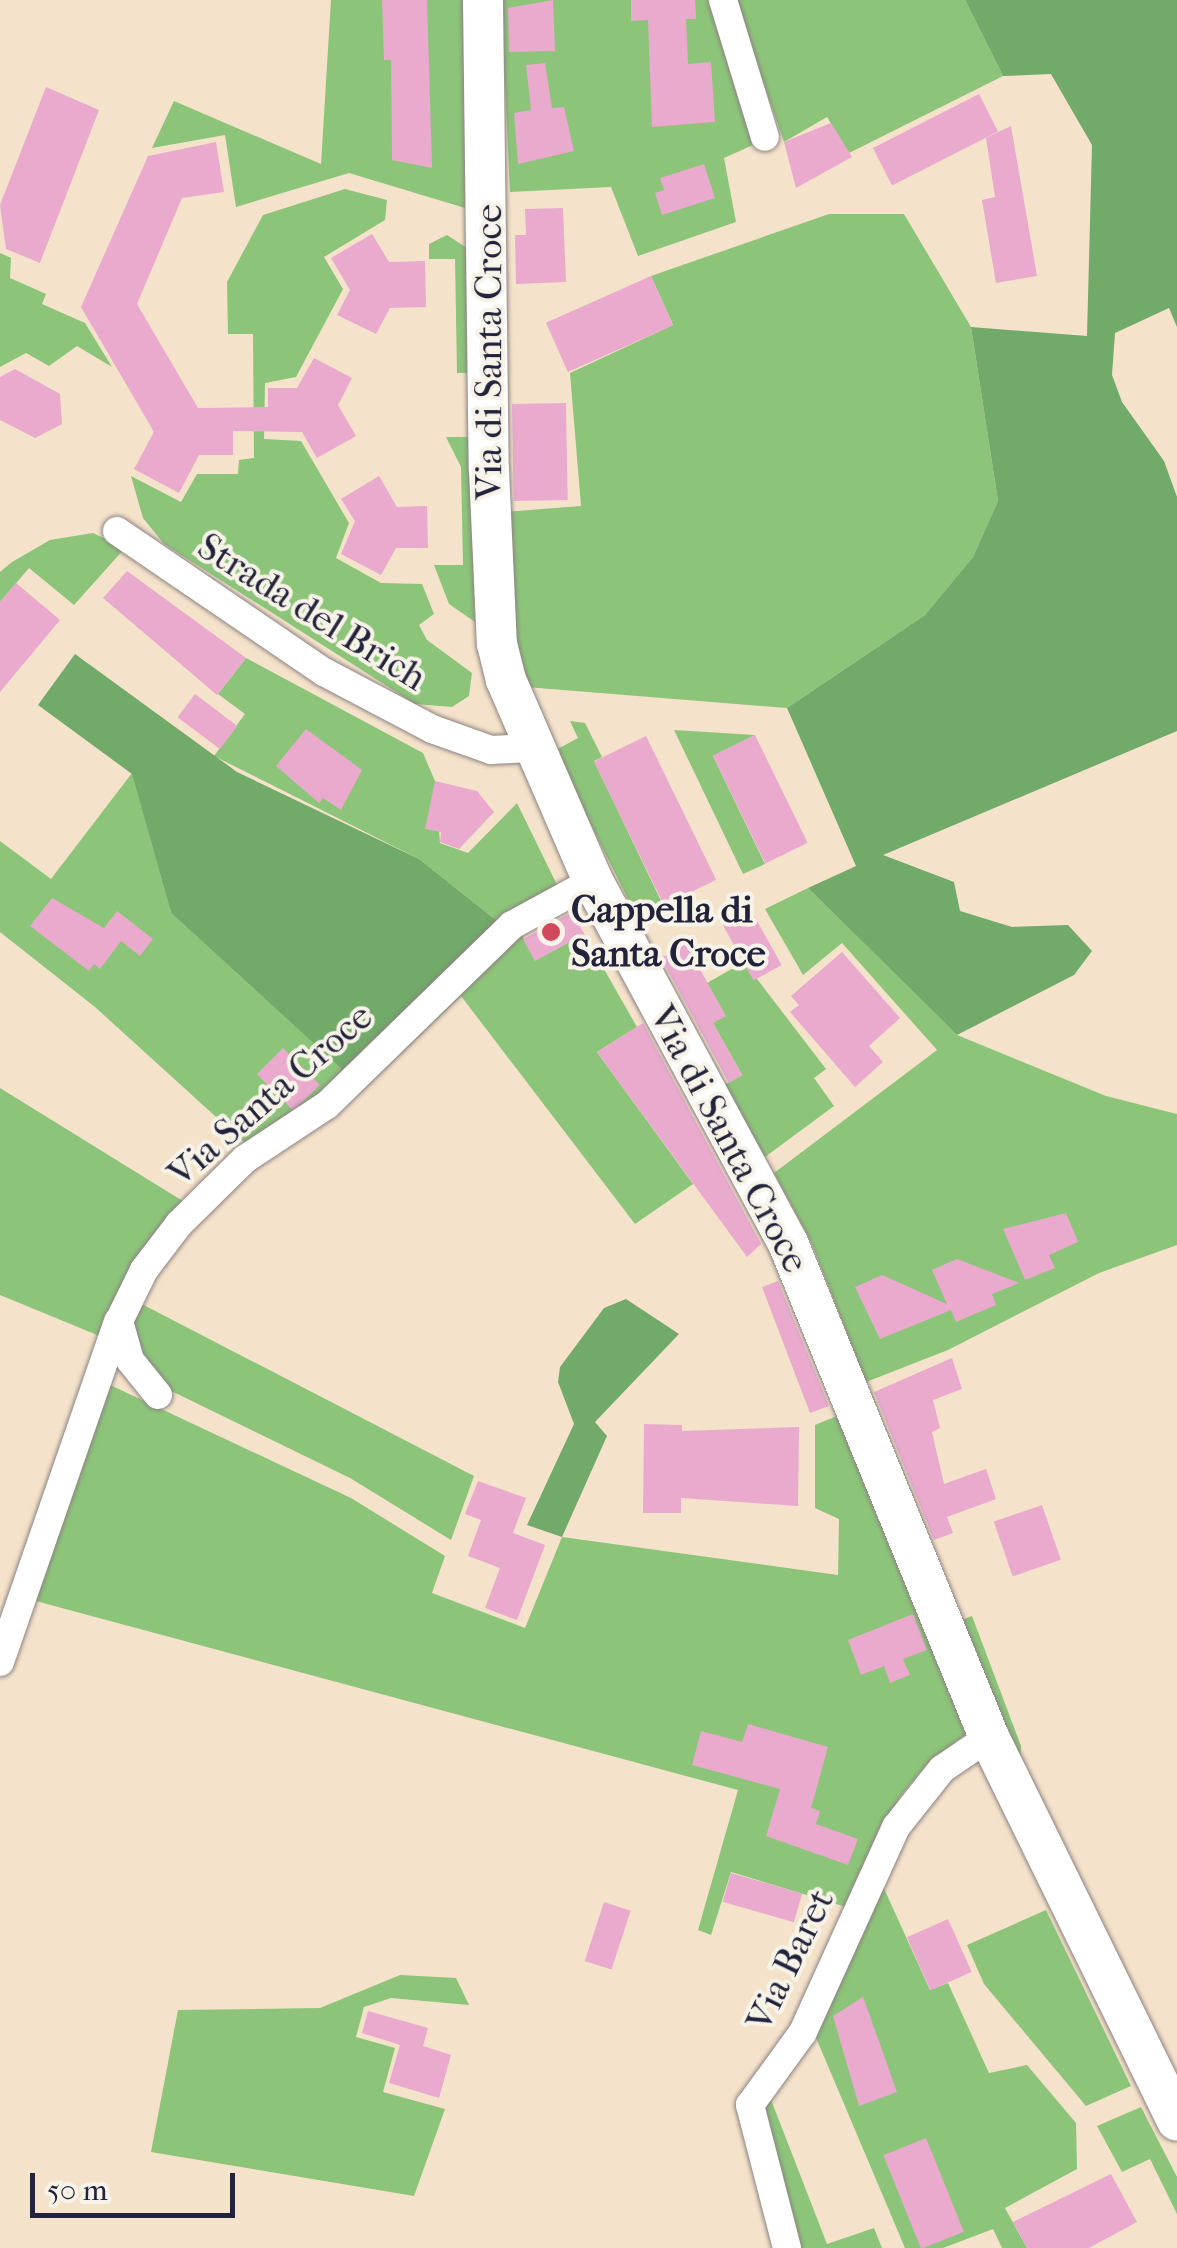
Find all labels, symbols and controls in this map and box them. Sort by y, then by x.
street label: Via di Santa Croce [466,204,512,500]
street label: Strada del Brich [189,523,435,701]
place label: Cappella di Santa Croce [571,887,765,976]
marker: Cappella di Santa Croce [540,921,562,943]
street label: Via Santa Croce [158,994,382,1196]
street label: Via di Santa Croce [639,998,819,1280]
street label: Via Baret [736,1882,844,2038]
scale bar [35,2153,240,2215]
text: 50 m [47,2173,108,2208]

